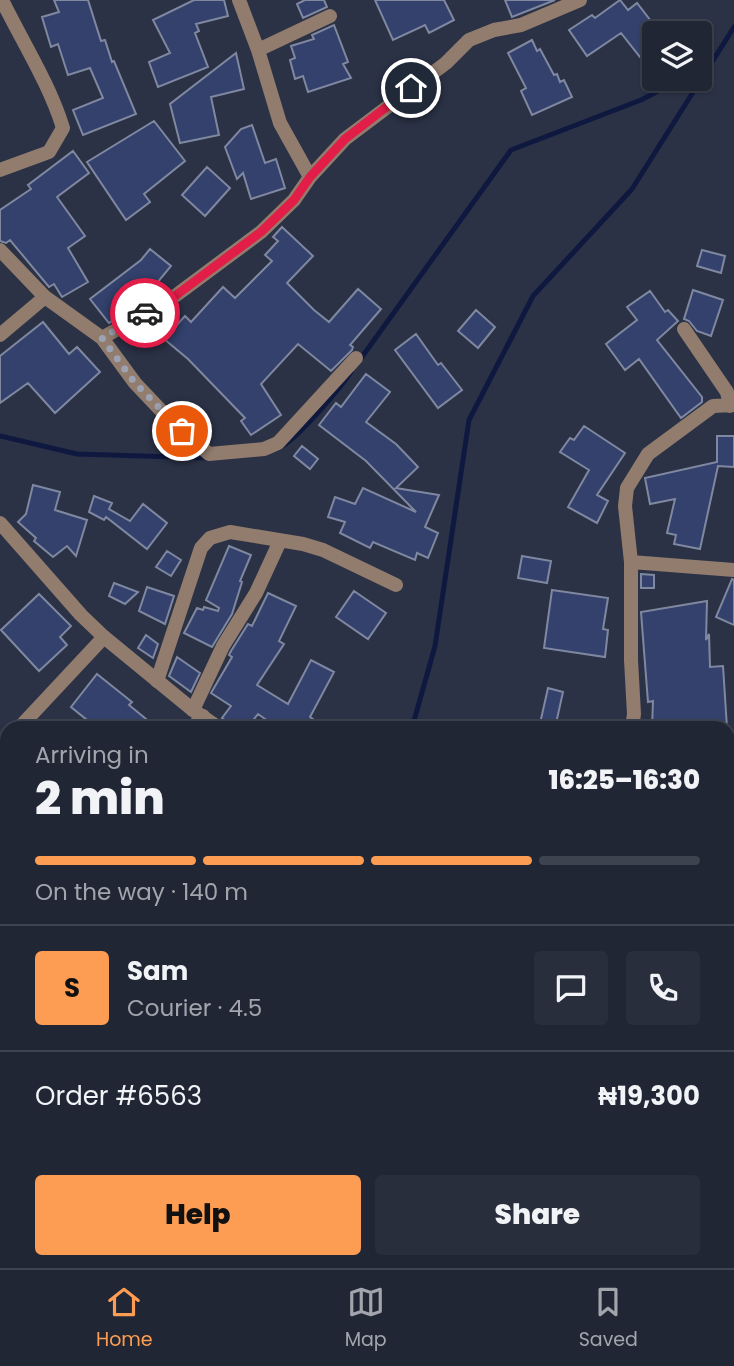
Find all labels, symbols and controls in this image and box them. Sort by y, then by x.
map controls [642,21,712,91]
button: layers [642,21,712,91]
pin [381,58,441,118]
icon: home [392,69,430,107]
courier [110,278,180,348]
icon: car [126,294,164,332]
pin [152,401,212,461]
icon: bag [163,412,201,450]
text: Arriving in [35,739,149,771]
text: 16:25–16:30 [548,762,700,798]
text: 2 min [35,766,165,830]
text: On the way · 140 m [35,876,248,908]
button: chat [534,951,608,1025]
button: phone [626,951,700,1025]
text: Sam [127,953,188,989]
text: S [64,970,80,1006]
text: Courier · 4.5 [127,992,262,1024]
text: Order #6563 [35,1078,202,1114]
text: ₦19,300 [598,1078,700,1114]
button: Help [35,1175,361,1255]
button: Share [375,1175,700,1255]
tab: Home [96,1283,153,1354]
tab: Map [345,1283,387,1354]
tab: Saved [579,1283,638,1354]

